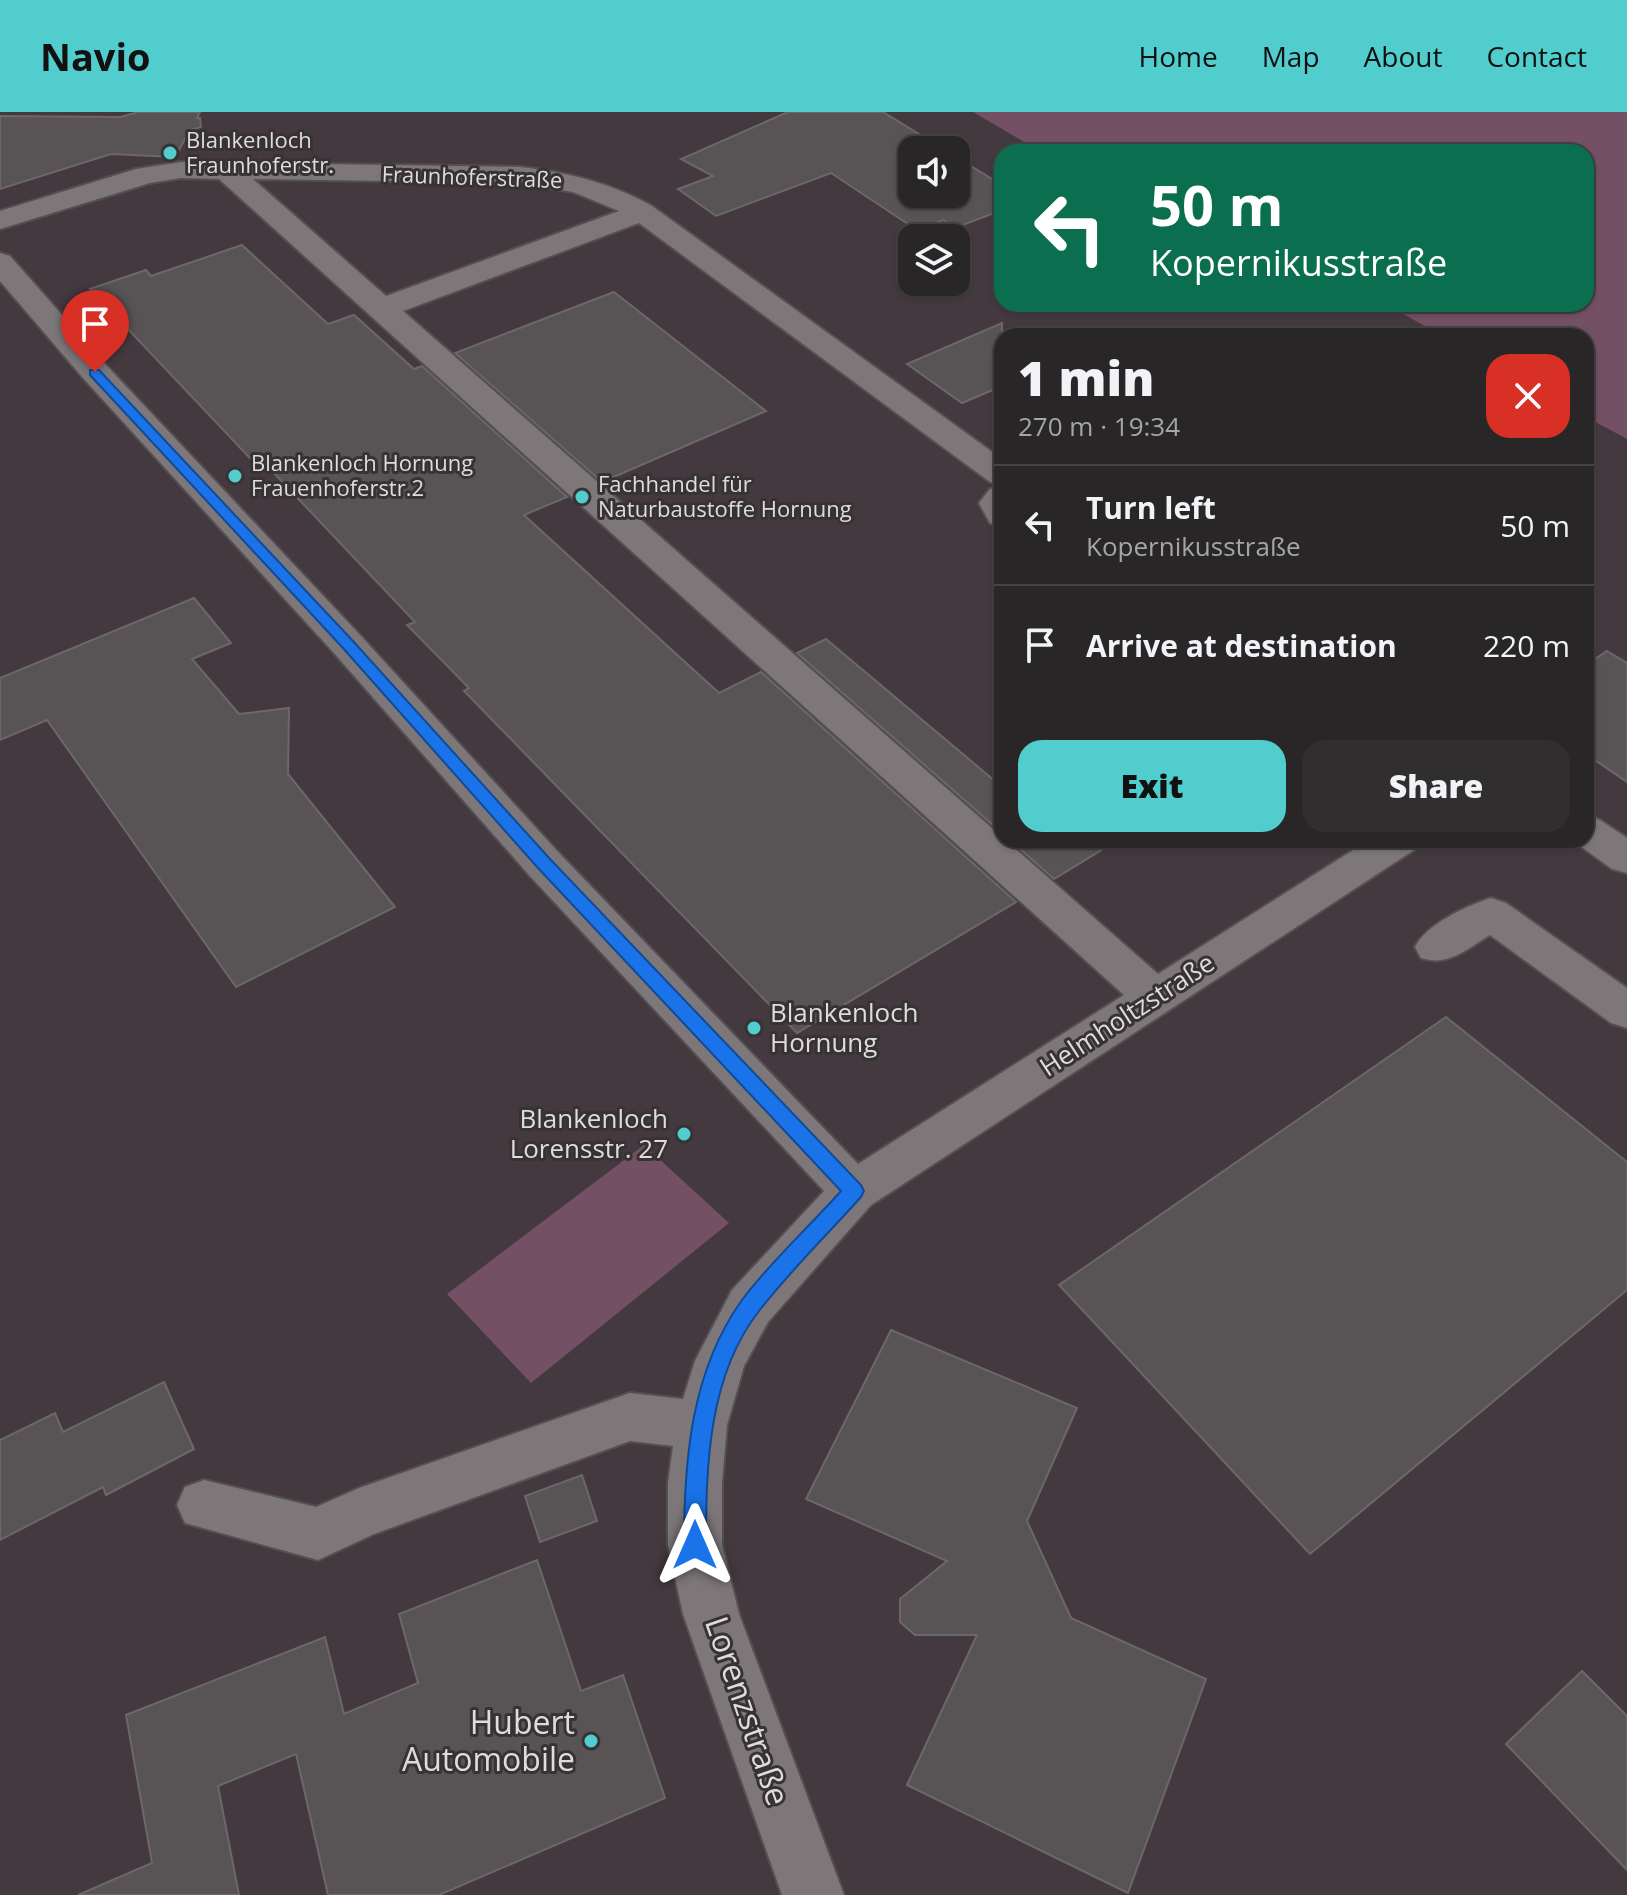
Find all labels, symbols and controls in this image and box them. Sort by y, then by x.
text: Navio [40,30,151,82]
text: Home [1139,37,1218,75]
text: Map [1262,37,1320,75]
text: About [1364,37,1442,75]
text: Contact [1486,37,1587,75]
place label: Blankenloch Fraunhoferstr. [186,124,334,179]
map controls [898,136,970,296]
button: sound [898,136,970,208]
marker: Blankenloch Fraunhoferstr. [161,144,179,162]
street label: Fraunhoferstraße [381,158,563,194]
text: 50 m [1150,166,1284,242]
icon: left [1018,176,1122,280]
button: layers [898,224,970,296]
text: Kopernikusstraße [1150,238,1447,287]
pin [61,290,129,372]
icon: arrive [73,302,117,346]
text: 1 min [1018,345,1154,410]
button: close [1486,354,1570,438]
text: 270 m · 19:34 [1018,408,1180,444]
place label: Blankenloch Hornung Frauenhoferstr.2 [251,447,473,502]
marker: Blankenloch Hornung Frauenhoferstr.2 [226,467,244,485]
place label: Fachhandel für Naturbaustoffe Hornung [598,468,852,523]
text: Turn left [1086,487,1216,528]
marker: Fachhandel für Naturbaustoffe Hornung [573,488,591,506]
icon: left [1018,503,1062,547]
text: 50 m [1500,505,1570,546]
text: Kopernikusstraße [1086,528,1301,564]
icon: arrive [1018,623,1062,667]
text: Arrive at destination [1086,625,1397,666]
text: 220 m [1483,625,1570,666]
button: Exit [1018,740,1286,832]
button: Share [1302,740,1570,832]
street label: Helmholtzstraße [1032,944,1221,1084]
place label: Blankenloch Hornung [770,994,919,1060]
marker: Blankenloch Hornung [745,1019,763,1037]
place label: Blankenloch Lorensstr. 27 [510,1100,668,1166]
marker: Blankenloch Lorensstr. 27 [675,1125,693,1143]
position arrow [653,1503,737,1587]
street label: Lorenzstraße [696,1610,801,1811]
place label: Hubert Automobile [402,1700,575,1780]
marker: Hubert Automobile [582,1732,600,1750]

